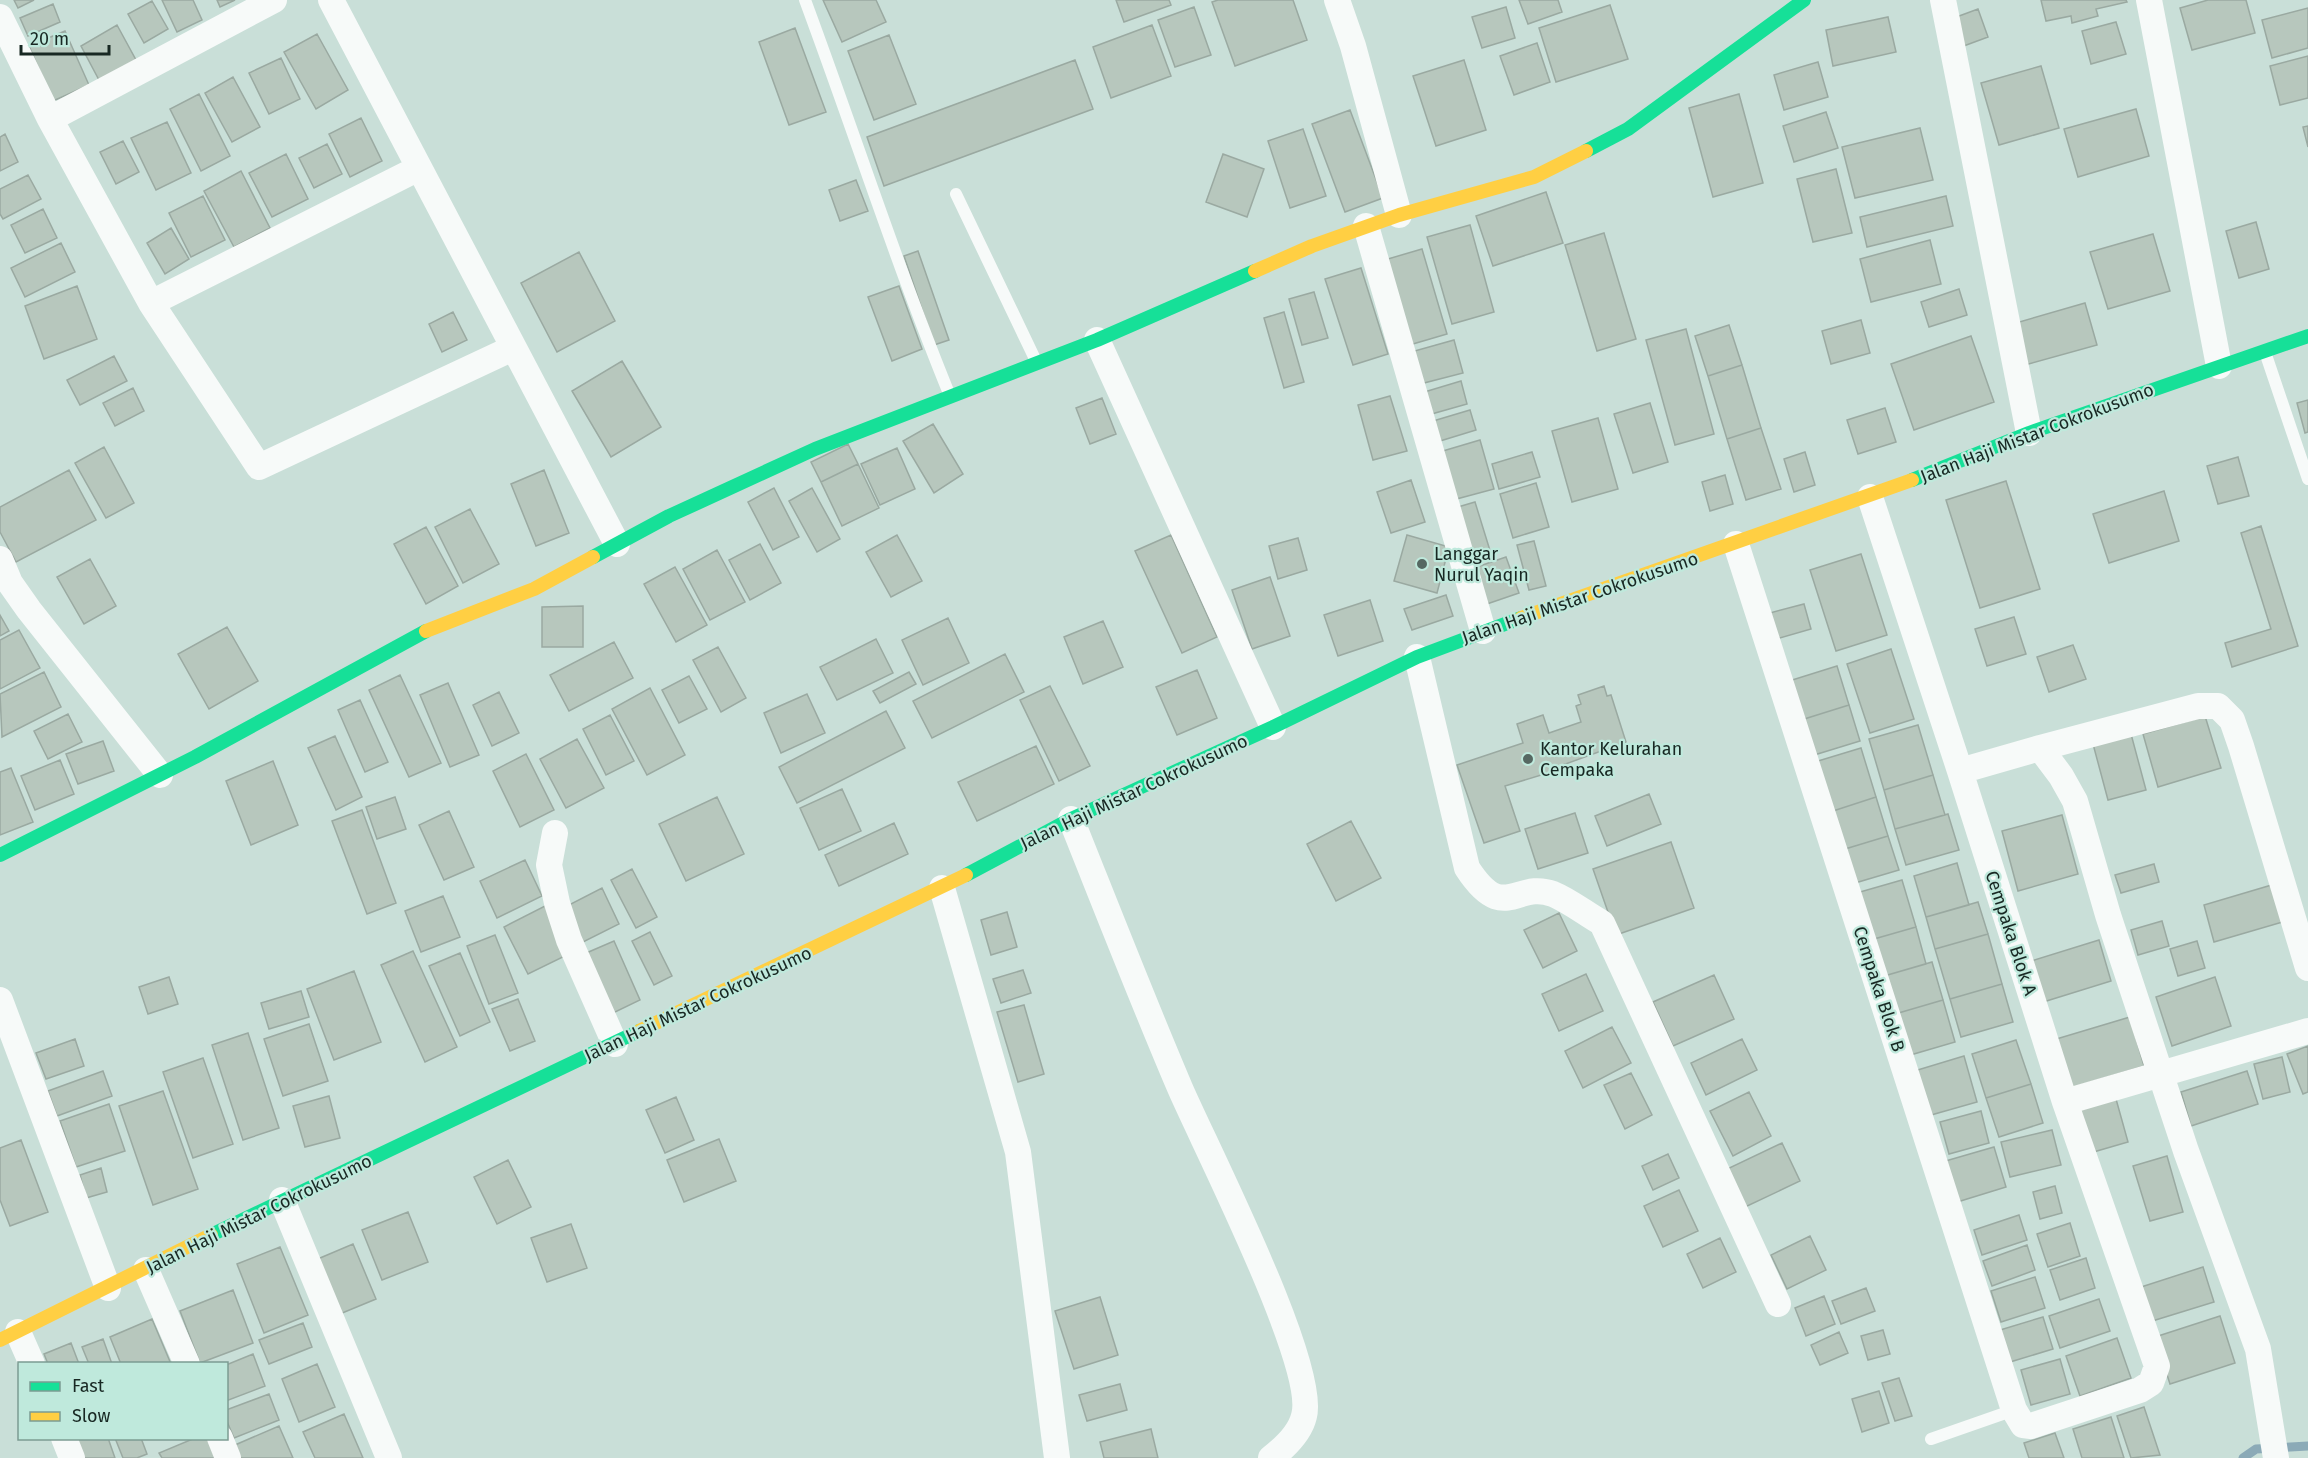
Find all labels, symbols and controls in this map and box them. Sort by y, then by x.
scale bar [21,18,110,56]
text: 20 m [30,28,69,50]
street label: Jalan Haji Mistar Cokrokusumo [1917,378,2157,488]
place label: Langgar Nurul Yaqin [1434,543,1529,586]
street label: Jalan Haji Mistar Cokrokusumo [1459,547,1701,649]
marker: Langgar Nurul Yaqin [1415,557,1429,571]
street label: Jalan Haji Mistar Cokrokusumo [1017,730,1251,854]
place label: Kantor Kelurahan Cempaka [1540,738,1682,781]
marker: Kantor Kelurahan Cempaka [1521,752,1535,766]
street label: Cempaka Blok A [1980,868,2042,999]
street label: Cempaka Blok B [1848,924,1910,1054]
street label: Jalan Haji Mistar Cokrokusumo [581,942,815,1066]
street label: Jalan Haji Mistar Cokrokusumo [143,1150,375,1278]
legend [18,1362,228,1440]
text: Fast [72,1375,105,1397]
text: Slow [72,1405,111,1427]

